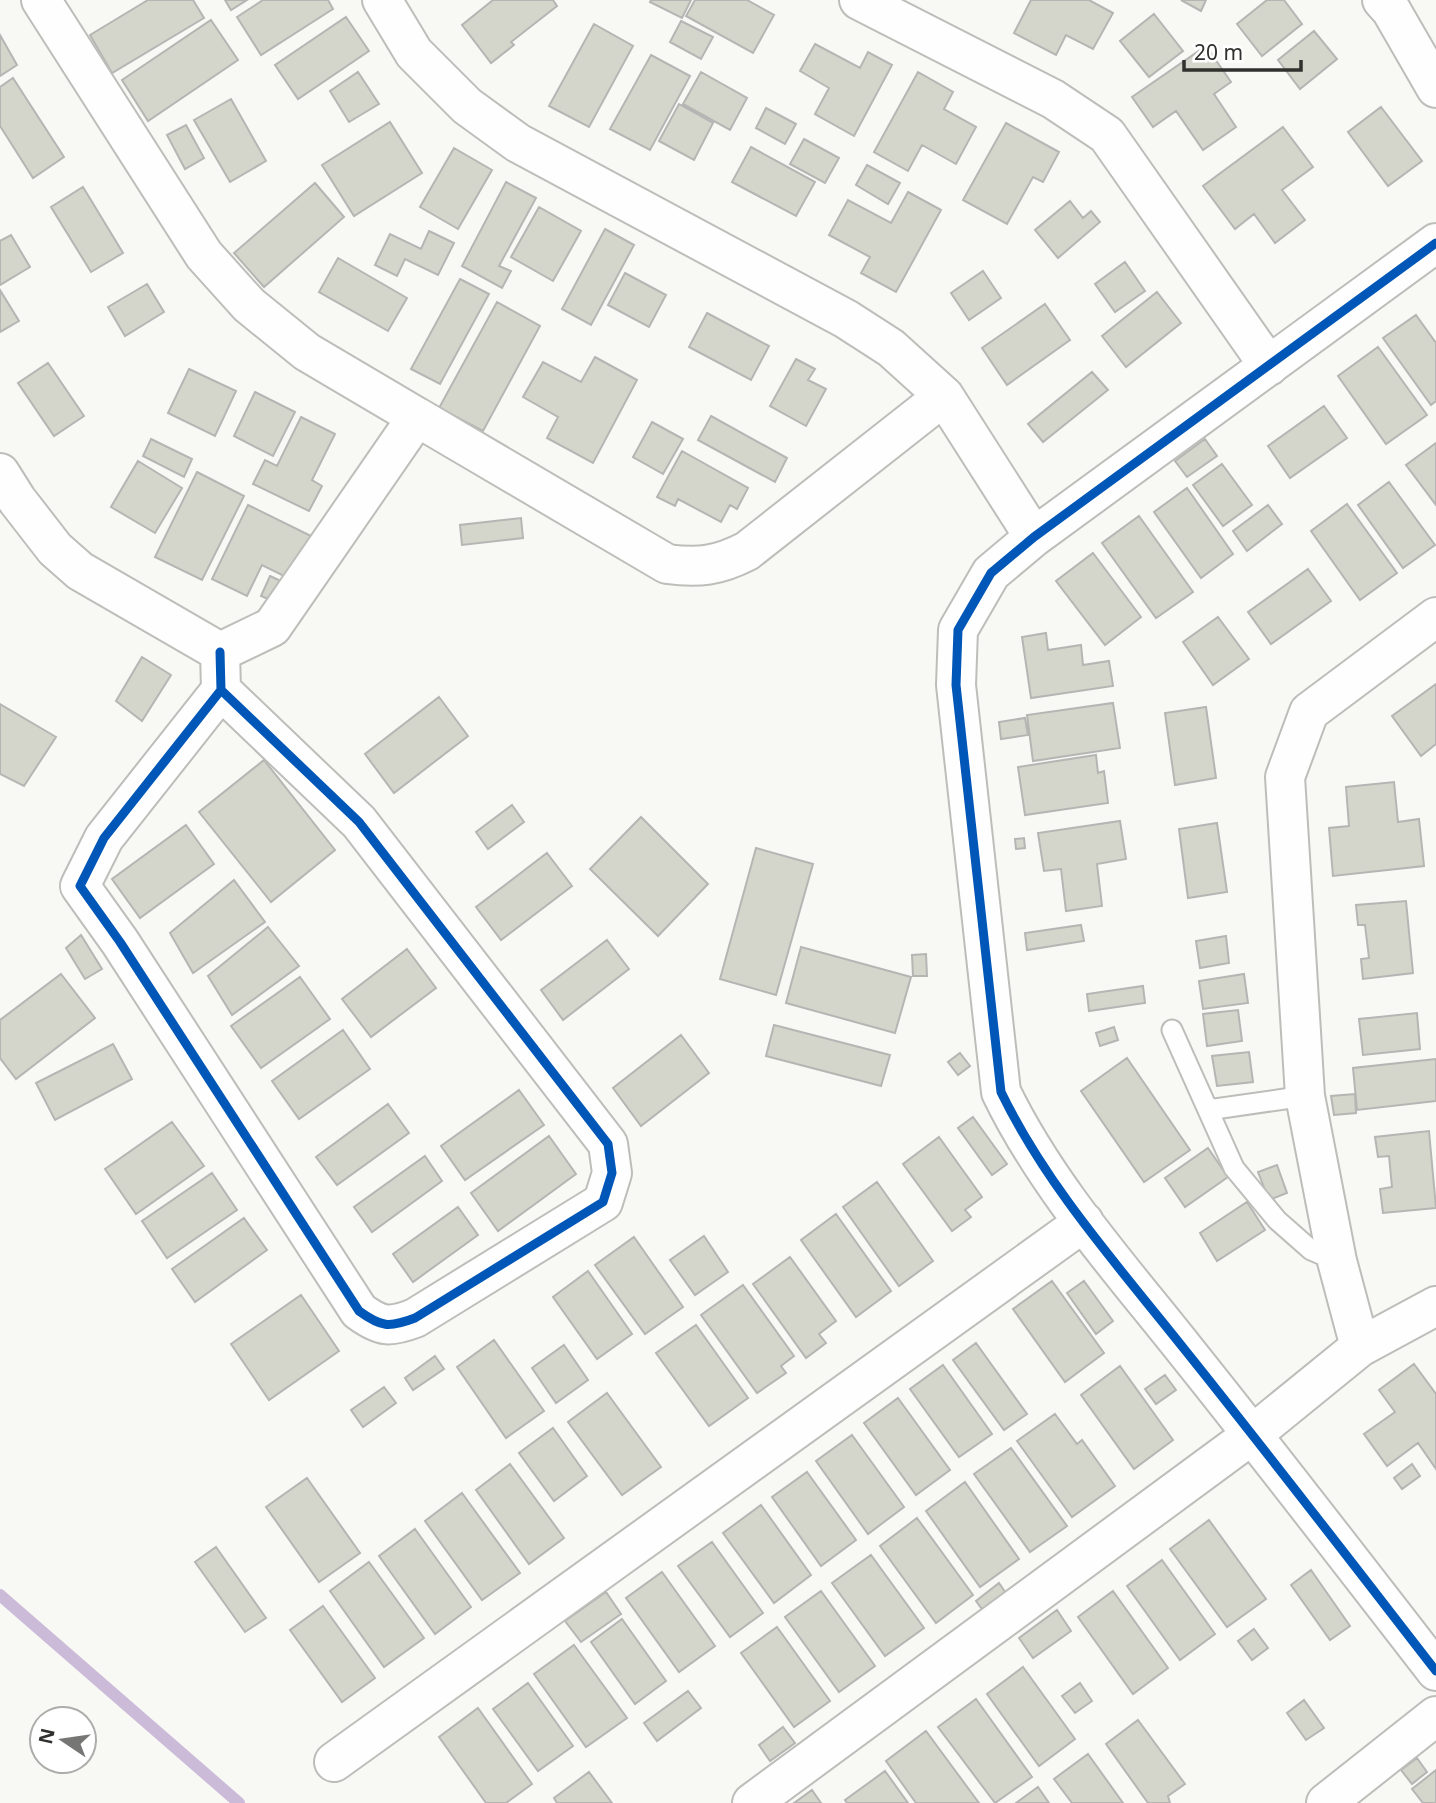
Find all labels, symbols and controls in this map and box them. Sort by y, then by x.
scale bar [1184,28,1301,72]
text: 20 m [1194,38,1243,66]
north arrow [28,1705,98,1775]
text: N [32,1726,61,1747]

